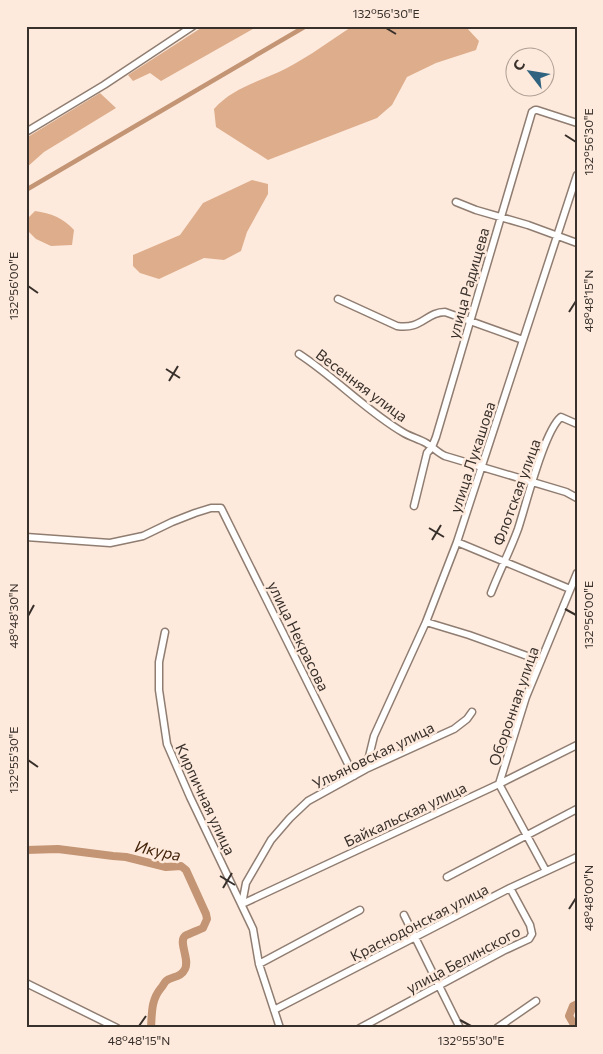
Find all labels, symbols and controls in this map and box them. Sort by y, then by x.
text: 132°56'30"E [352,6,420,20]
north arrow [506,48,556,98]
text: С [509,57,528,74]
text: 132°56'30"E [581,108,595,176]
street label: улица Радищева [444,225,492,341]
text: 132°56'00"E [6,252,20,320]
text: 48°48'15"N [581,270,595,332]
street label: Весенняя улица [313,345,411,425]
street label: улица Лукашова [446,399,498,515]
street label: Флотская улица [488,436,544,548]
street label: улица Некрасова [265,578,333,694]
text: 132°56'00"E [581,581,595,649]
text: 48°48'30"N [6,583,20,649]
street label: Оборонная улица [484,644,542,768]
street label: Ульяновская улица [309,718,437,792]
text: 132°55'30"E [6,727,20,793]
street label: Кирпичная улица [172,741,240,857]
street label: Байкальская улица [341,778,469,850]
water label: Икура [133,836,183,864]
text: 48°48'00"N [581,865,595,931]
street label: Краснодонская улица [347,879,491,965]
street label: улица Белинского [403,921,523,997]
text: 48°48'15"N [108,1033,170,1047]
text: 132°55'30"E [438,1033,504,1047]

